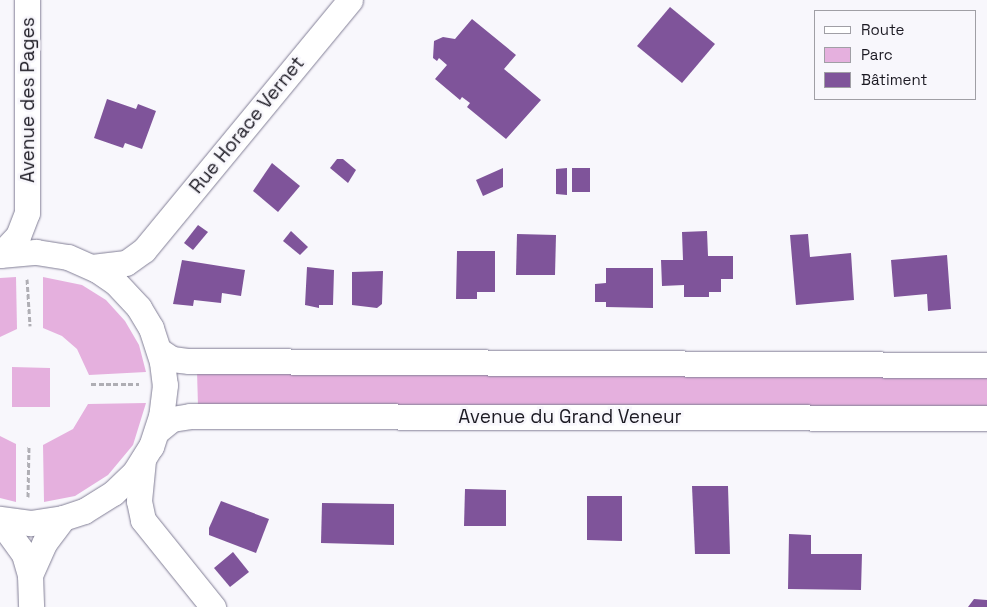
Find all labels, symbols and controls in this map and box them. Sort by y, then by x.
legend [814,10,977,100]
street label: Avenue des Pages [17,17,39,183]
text: Route [861,20,904,39]
text: Parc [861,45,893,64]
street label: Rue Horace Vernet [185,52,309,198]
text: Bâtiment [861,70,927,89]
street label: Avenue du Grand Veneur [458,406,682,428]

